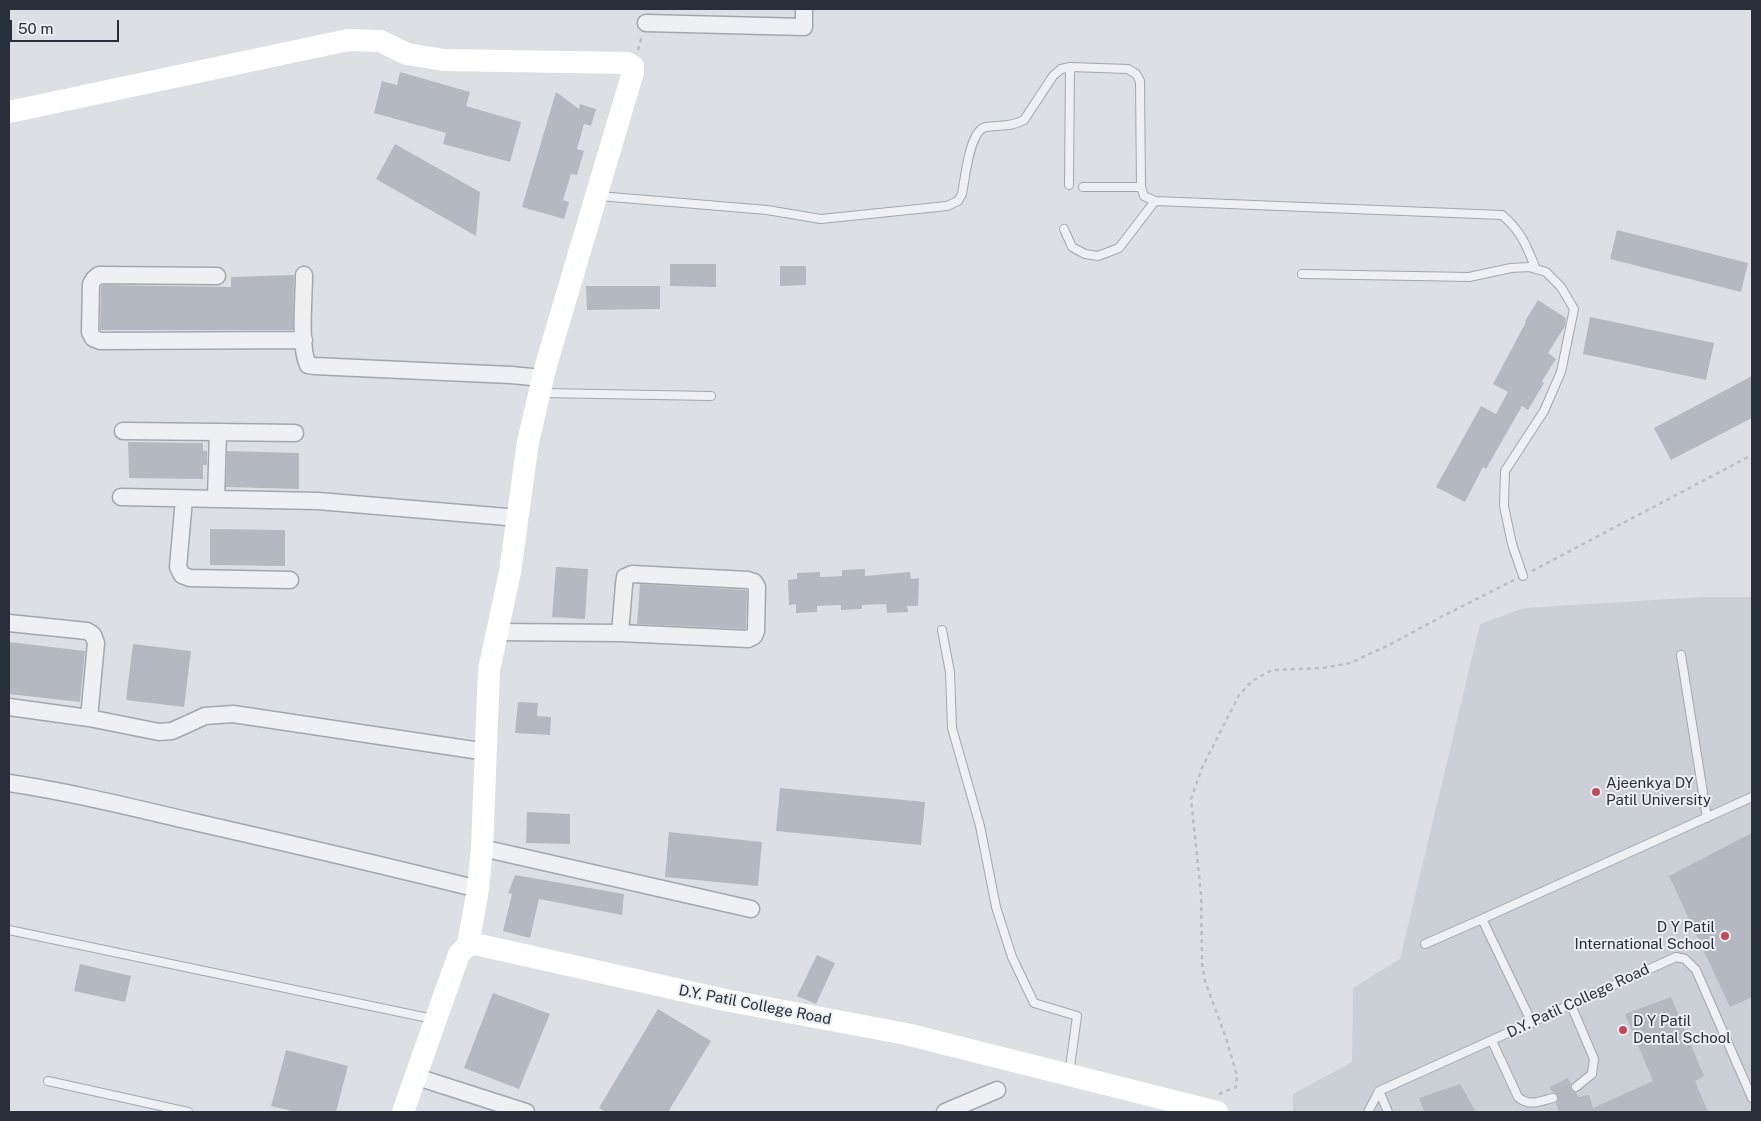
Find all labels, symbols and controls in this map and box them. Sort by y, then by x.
scale bar [12,10,121,42]
text: 50 m [18,20,53,37]
place label: Ajeenkya DY Patil University [1606,774,1711,809]
marker: Ajeenkya DY Patil University [1590,786,1602,798]
place label: D Y Patil International School [1574,918,1715,953]
marker: D Y Patil International School [1719,930,1731,942]
street label: D.Y. Patil College Road [1504,960,1652,1042]
street label: D.Y. Patil College Road [677,981,833,1029]
place label: D Y Patil Dental School [1633,1012,1731,1047]
marker: D Y Patil Dental School [1617,1024,1629,1036]

